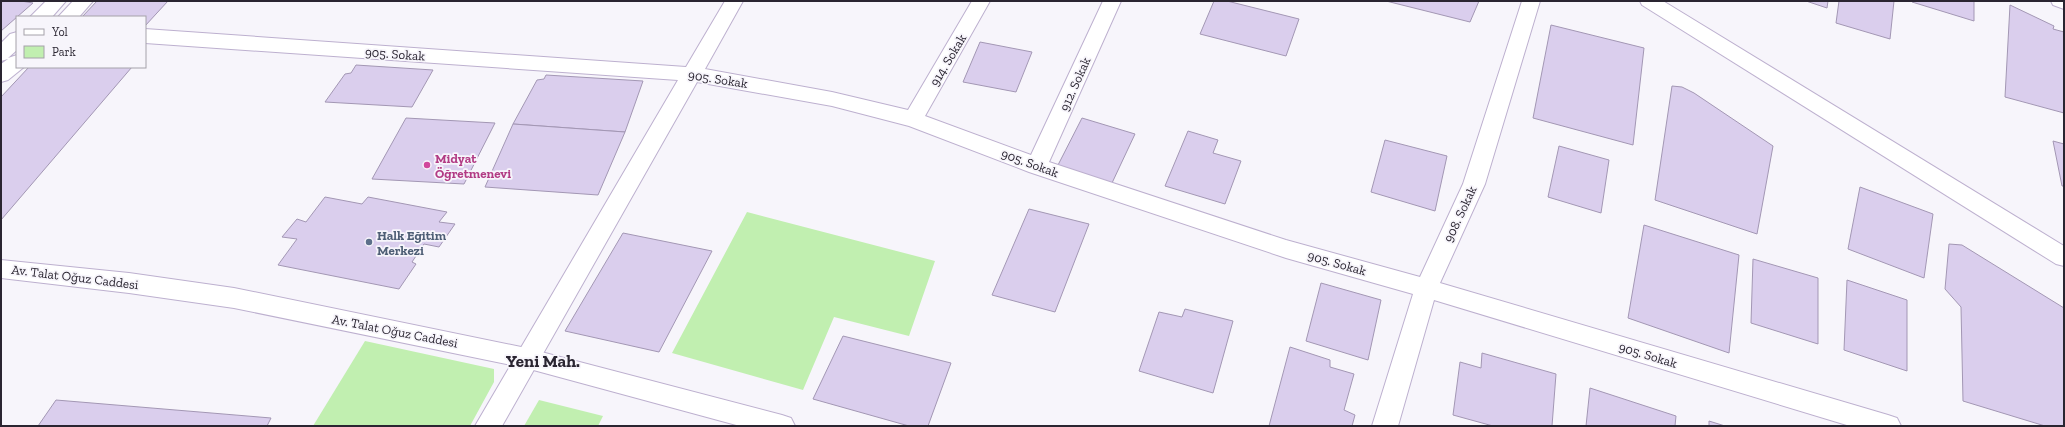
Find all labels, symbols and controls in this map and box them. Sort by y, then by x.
legend [16,16,146,68]
text: Yol [51,25,68,39]
street label: 914. Sokak [927,31,969,89]
street label: 905. Sokak [364,44,426,64]
text: Park [52,45,77,59]
street label: 912. Sokak [1056,54,1094,113]
street label: 905. Sokak [687,67,749,91]
street label: 905. Sokak [999,146,1061,180]
place label: Midyat Öğretmenevi [435,151,511,181]
marker: Midyat Öğretmenevi [422,160,432,170]
street label: 908. Sokak [1440,183,1480,245]
place label: Halk Eğitim Merkezi [377,228,447,258]
marker: Halk Eğitim Merkezi [364,237,374,247]
street label: 905. Sokak [1306,248,1368,279]
street label: Av. Talat Oğuz Caddesi [11,262,140,292]
street label: Av. Talat Oğuz Caddesi [331,311,460,351]
street label: 905. Sokak [1617,339,1679,371]
district label: Yeni Mah. [506,351,580,371]

